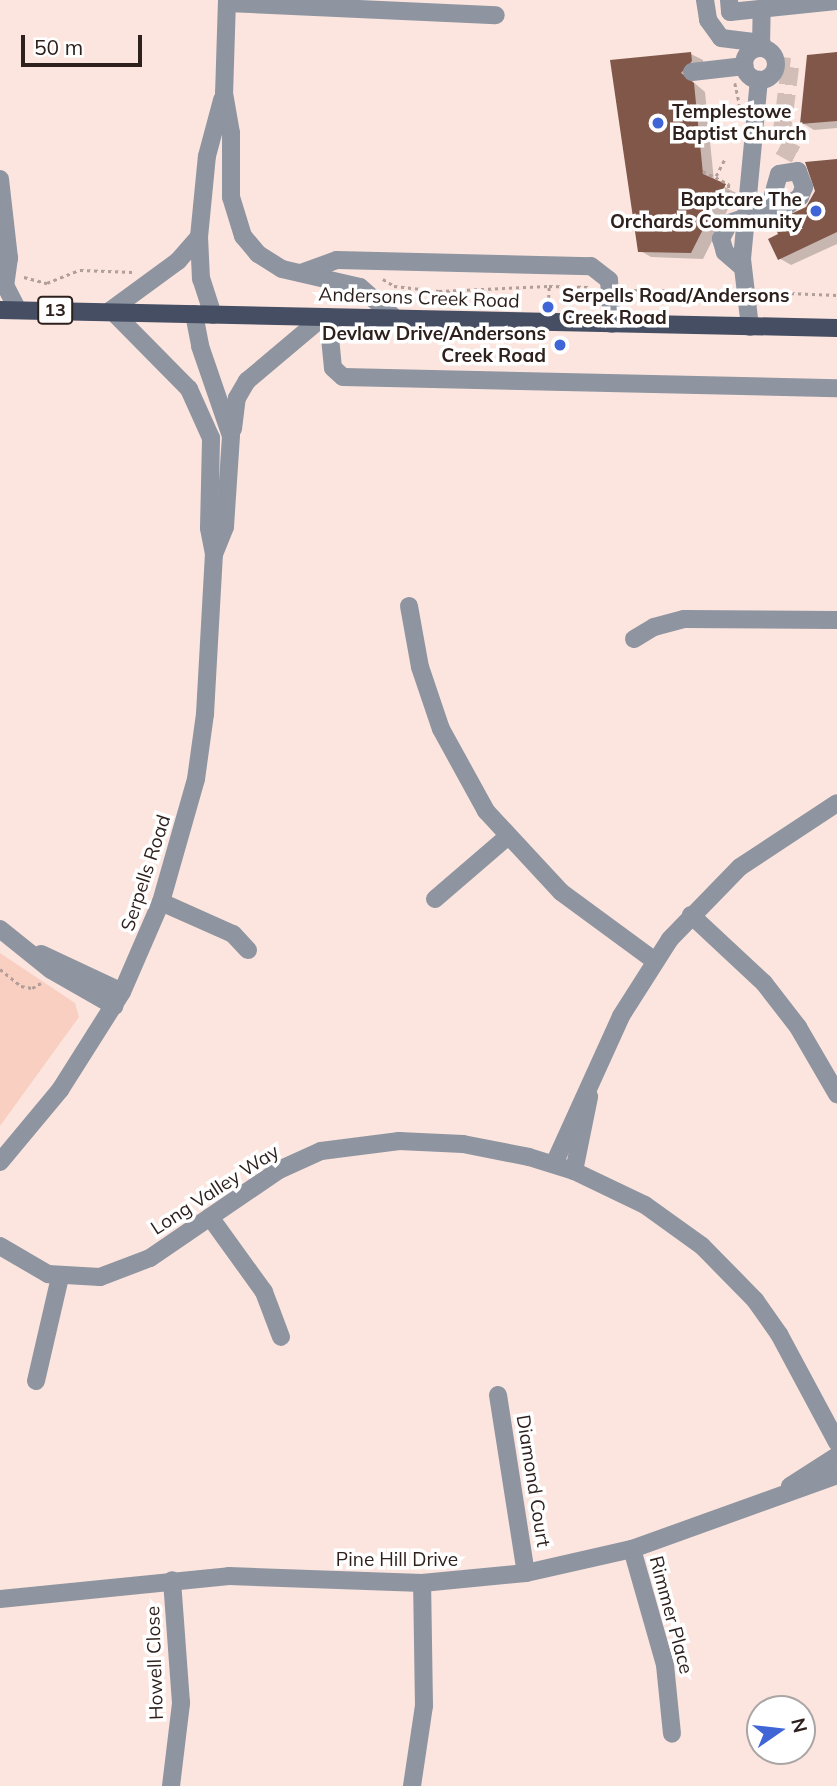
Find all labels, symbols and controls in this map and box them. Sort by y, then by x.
scale bar [24,21,145,65]
text: 50 m [34,34,83,60]
place label: Templestowe Baptist Church [672,101,807,145]
marker: Templestowe Baptist Church [650,115,666,131]
place label: Baptcare The Orchards Community [610,189,802,233]
marker: Baptcare The Orchards Community [808,203,824,219]
street label: Andersons Creek Road [318,283,520,313]
place label: Serpells Road/Andersons Creek Road [562,285,790,329]
road number: 13 [36,296,74,324]
marker: Serpells Road/Andersons Creek Road [540,299,556,315]
place label: Devlaw Drive/Andersons Creek Road [322,323,546,367]
marker: Devlaw Drive/Andersons Creek Road [552,337,568,353]
street label: Serpells Road [116,812,176,934]
street label: Long Valley Way [147,1140,283,1240]
street label: Diamond Court [511,1413,555,1549]
street label: Pine Hill Drive [336,1549,458,1571]
street label: Rimmer Place [644,1554,698,1676]
street label: Howell Close [142,1606,168,1720]
north arrow [746,1695,816,1765]
text: N [786,1716,813,1735]

